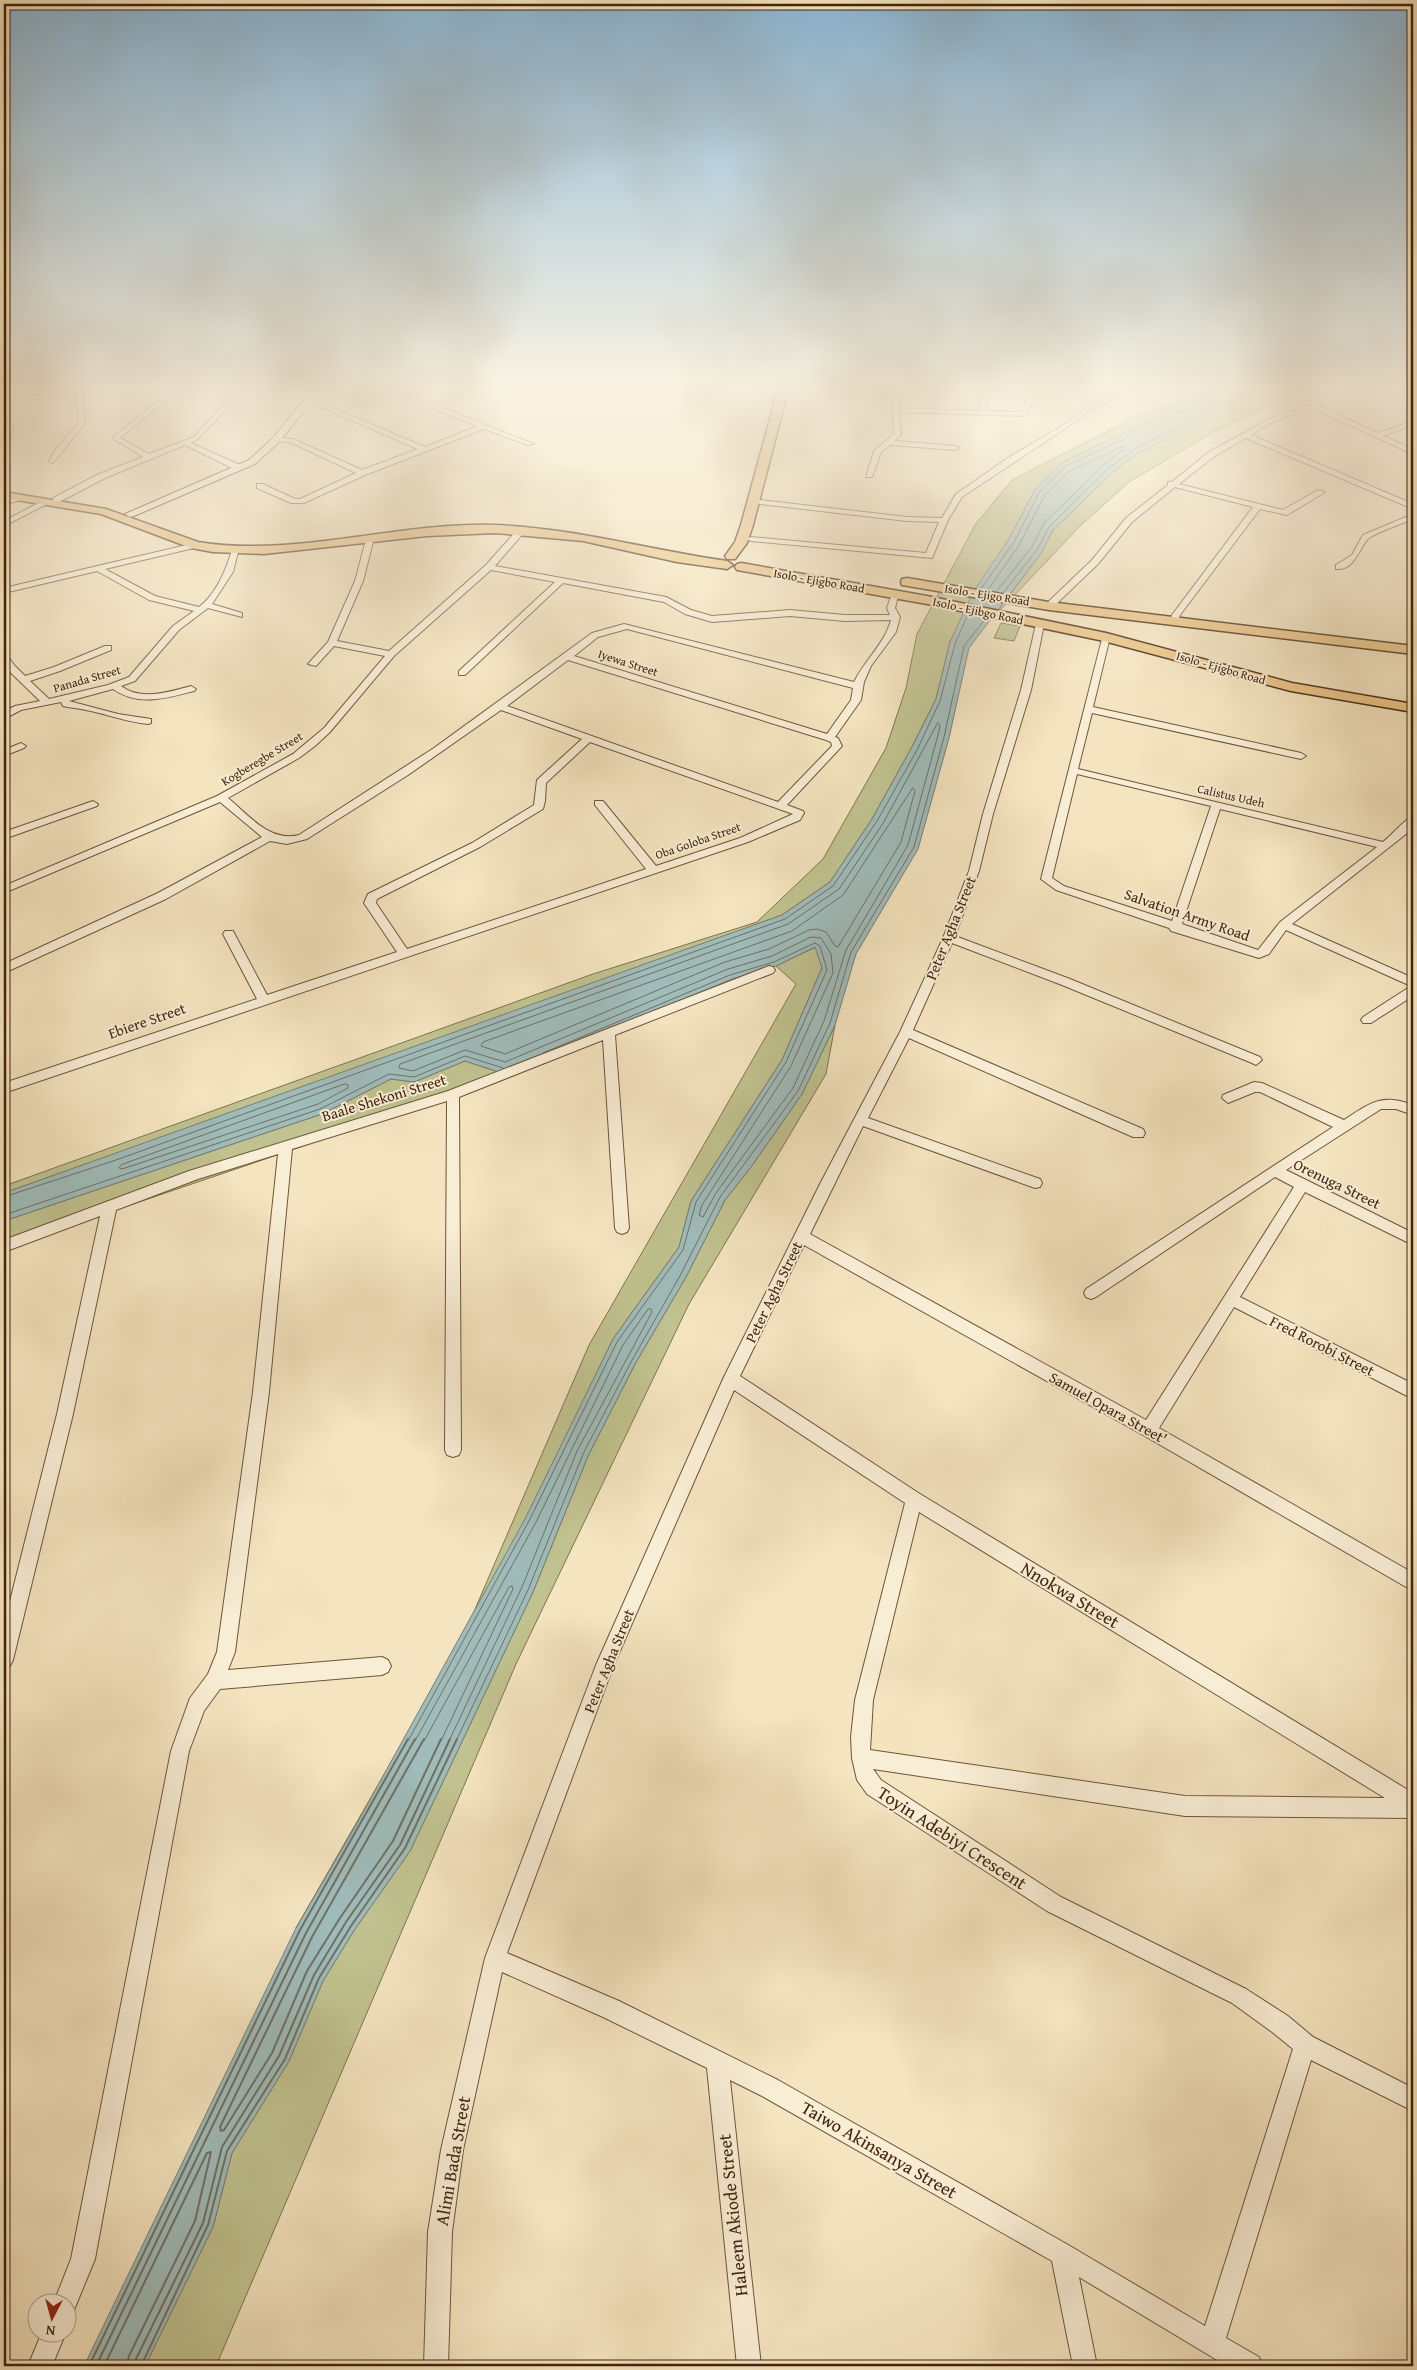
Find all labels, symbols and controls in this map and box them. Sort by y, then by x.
street label: Isolo - Ejigbo Road [772,564,867,597]
street label: Isolo - Ejigo Road [943,579,1031,610]
street label: Isolo - Ejibgo Road [931,593,1026,629]
street label: Iyewa Street [596,645,661,680]
street label: Isolo - Ejigbo Road [1174,647,1268,689]
street label: Panada Street [51,661,123,696]
street label: Kogberegbe Street [218,727,306,790]
street label: Calistus Udeh [1196,780,1267,812]
street label: Oba Goloba Street [653,818,744,863]
street label: Peter Agha Street [920,872,981,983]
street label: Salvation Army Road [1122,883,1253,946]
street label: Ebiere Street [105,997,189,1044]
street label: Baale Shekoni Street [319,1068,449,1126]
street label: Orenuga Street [1290,1153,1385,1214]
street label: Peter Agha Street [740,1237,807,1346]
street label: Fred Rorobi Street [1266,1310,1379,1381]
street label: Samuel Opara Street' [1045,1366,1171,1449]
street label: Nnokwa Street [1016,1554,1125,1635]
street label: Peter Agha Street [578,1605,639,1716]
street label: Toyin Adebiyi Crescent [872,1779,1033,1896]
street label: Alimi Bada Street [428,2093,477,2228]
street label: Taiwo Akinsanya Street [796,2094,963,2206]
street label: Haleem Akiode Street [710,2132,754,2297]
north arrow [28,2292,78,2342]
text: N [44,2320,56,2341]

